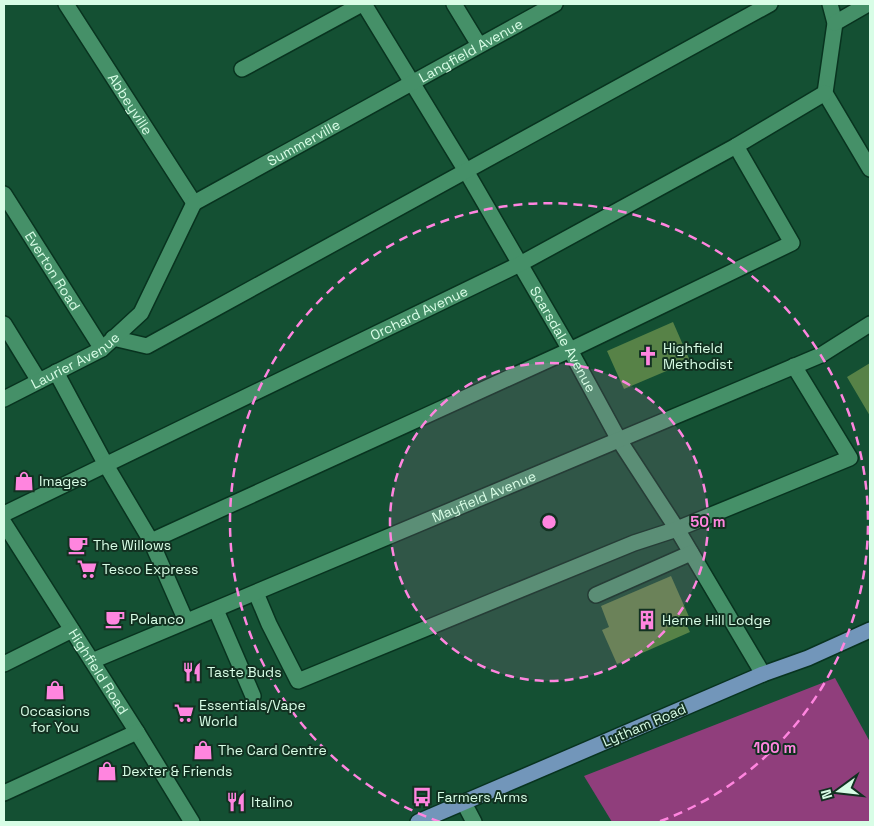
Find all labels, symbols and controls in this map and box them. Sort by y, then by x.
street label: Langfield Avenue [415,14,526,86]
street label: Abbeyville [104,70,157,138]
street label: Summerville [264,115,343,170]
street label: Everton Road [21,228,84,314]
street label: Orchard Avenue [367,282,471,344]
street label: Scarsdale Avenue [526,283,600,396]
street label: Laurier Avenue [28,328,123,393]
place label: Highfield Methodist [663,339,733,373]
church icon: Highfield Methodist [637,345,659,367]
street label: Mayfield Avenue [429,467,539,526]
shop icon: Images [13,470,35,492]
place label: Images [39,472,87,490]
text: 50 m [690,512,726,531]
centre of rings [540,513,558,531]
cafe icon: The Willows [67,534,89,556]
place label: The Willows [93,536,171,554]
supermarket icon: Tesco Express [76,558,98,580]
place label: Tesco Express [102,560,198,578]
cafe icon: Polanco [104,608,126,630]
building icon: Herne Hill Lodge [636,609,658,631]
place label: Polanco [130,610,184,628]
place label: Herne Hill Lodge [662,611,771,629]
street label: Highfield Road [65,625,132,718]
restaurant icon: Taste Buds [181,661,203,683]
place label: Taste Buds [207,663,282,681]
shop icon: Occasions for You [44,679,66,701]
place label: Essentials/Vape World [199,696,306,730]
street label: Lytham Road [599,699,689,751]
place label: Occasions for You [20,702,90,736]
supermarket icon: Essentials/Vape World [173,702,195,724]
text: 100 m [754,738,796,757]
shop icon: The Card Centre [192,739,214,761]
place label: The Card Centre [218,741,327,759]
shop icon: Dexter & Friends [96,760,118,782]
place label: Dexter & Friends [122,762,232,780]
north arrow [814,766,864,816]
bus stop icon: Farmers Arms [411,786,433,808]
text: N [817,787,836,801]
place label: Farmers Arms [437,788,528,806]
restaurant icon: Italino [225,791,247,813]
place label: Italino [251,793,293,811]

